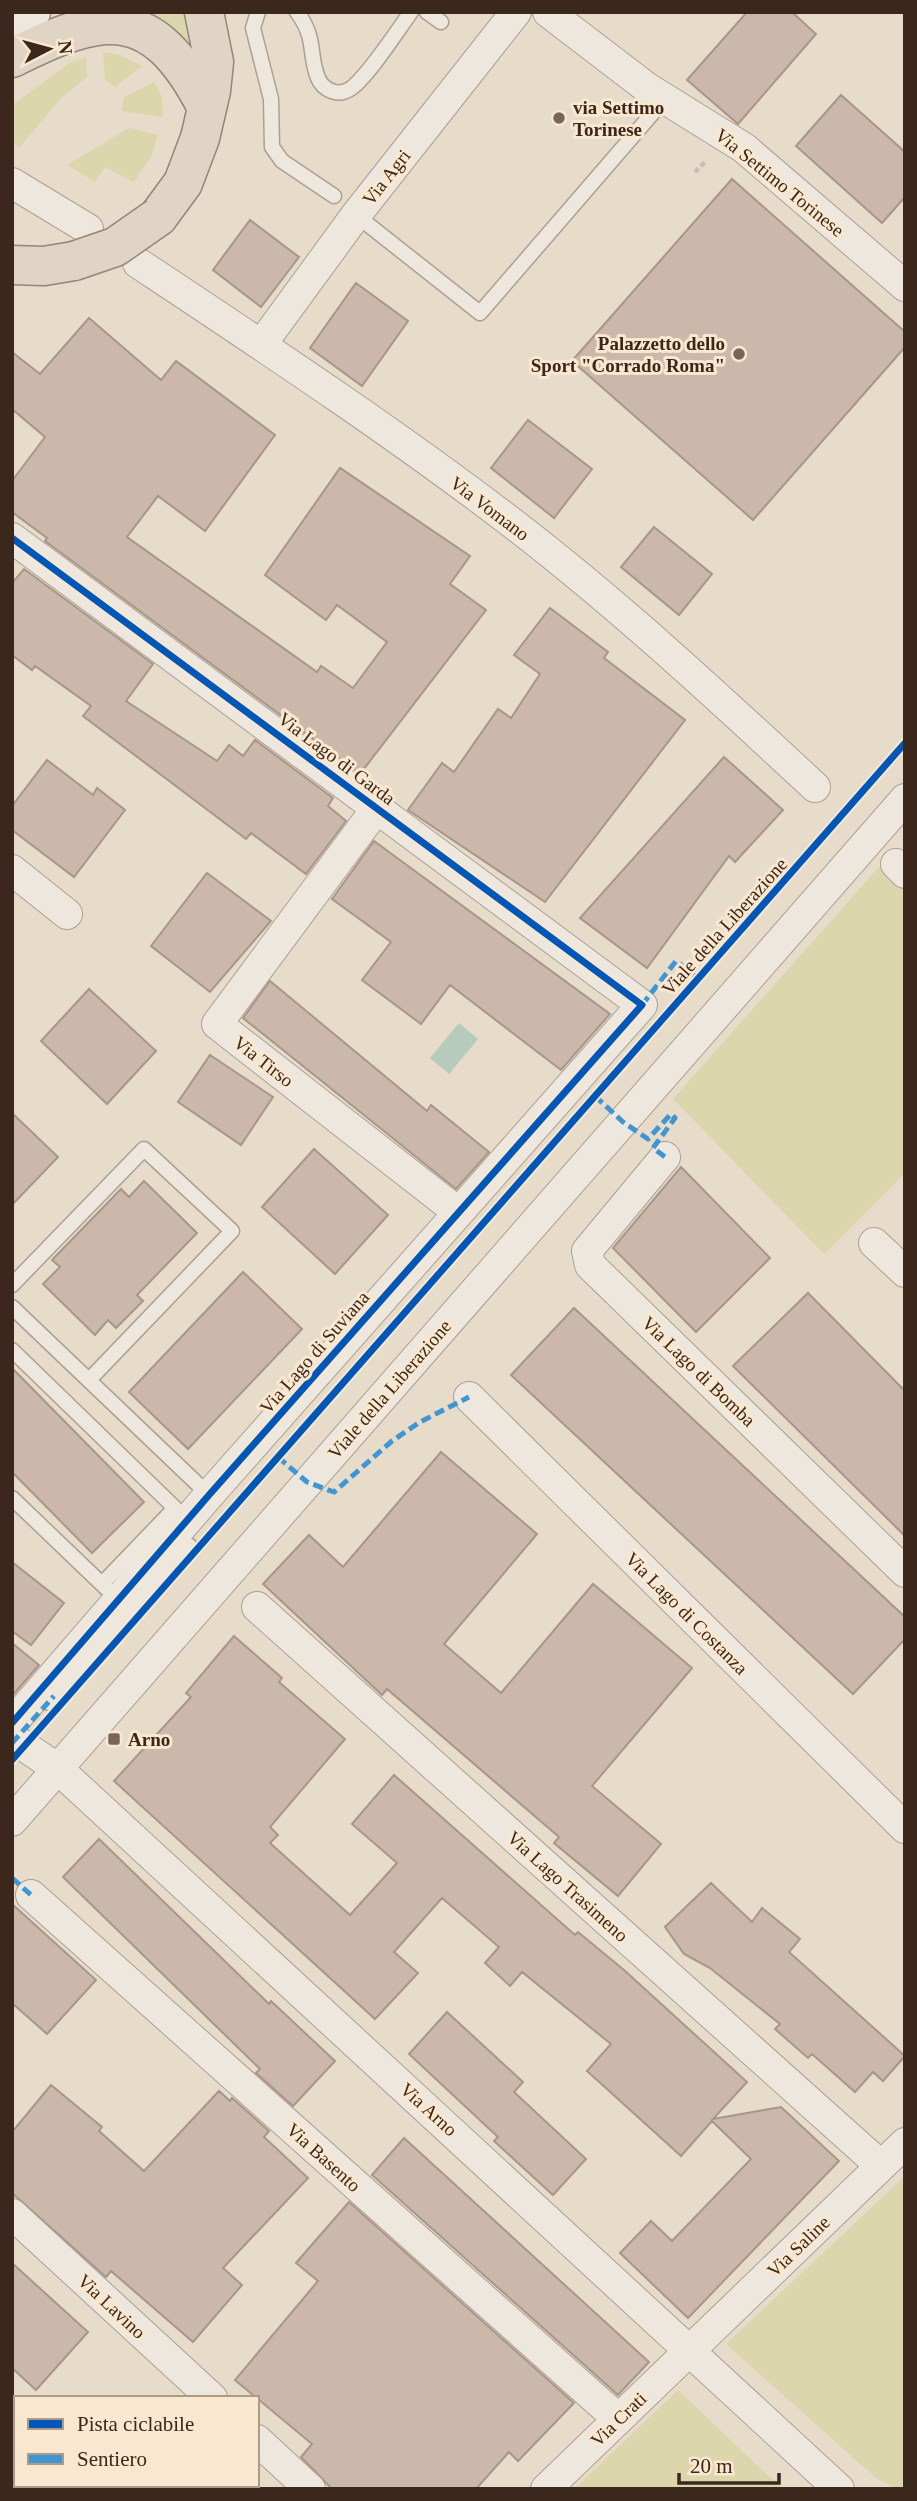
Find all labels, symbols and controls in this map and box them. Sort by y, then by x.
north arrow [14,14,84,84]
text: N [54,39,77,55]
place label: via Settimo Torinese [573,97,664,140]
marker: via Settimo Torinese [551,110,567,126]
street label: Via Settimo Torinese [711,124,848,241]
street label: Via Agri [358,145,415,209]
place label: Palazzetto dello Sport "Corrado Roma" [531,333,725,376]
marker: Palazzetto dello Sport "Corrado Roma" [731,346,747,362]
street label: Via Vomano [446,472,533,545]
street label: Via Lago di Garda [274,708,400,809]
street label: Viale della Liberazione [657,853,791,999]
street label: Via Tirso [230,1032,298,1091]
street label: Via Lago di Suviana [255,1286,374,1418]
street label: Via Lago di Bomba [638,1312,760,1431]
street label: Viale della Liberazione [323,1316,455,1463]
street label: Via Lago di Costanza [621,1548,752,1679]
place label: Arno [128,1729,170,1750]
marker: Arno [106,1731,122,1747]
street label: Via Lago Trasimeno [503,1827,632,1946]
street label: Via Arno [396,2078,461,2140]
street label: Via Basento [282,2119,365,2196]
street label: Via Saline [763,2212,834,2281]
street label: Via Lavino [73,2270,150,2343]
street label: Via Crati [586,2388,650,2451]
legend [14,2396,259,2487]
text: Pista ciclabile [77,2412,194,2436]
scale bar [679,2442,779,2486]
text: Sentiero [77,2447,147,2471]
text: 20 m [690,2454,733,2478]

